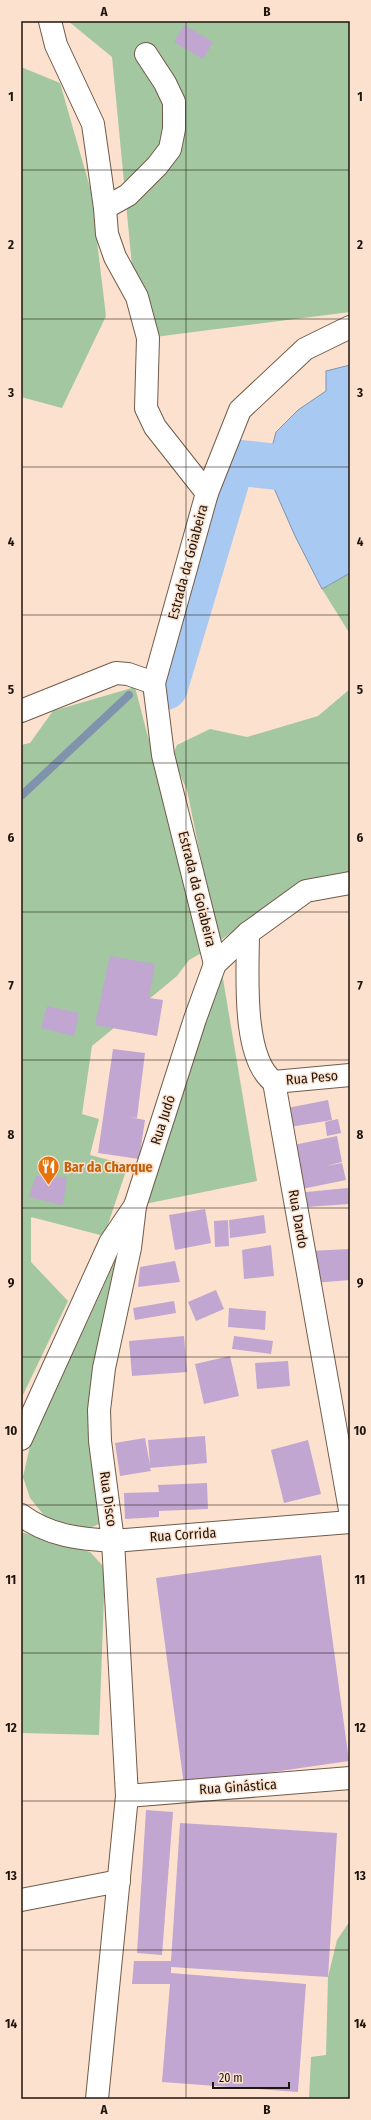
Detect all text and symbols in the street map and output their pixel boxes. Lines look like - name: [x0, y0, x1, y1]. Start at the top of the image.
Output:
- text: A: [99, 4, 108, 19]
- text: B: [263, 4, 271, 19]
- text: 1: [8, 89, 14, 104]
- text: 1: [357, 89, 363, 104]
- text: 2: [7, 237, 14, 252]
- text: 2: [356, 237, 363, 252]
- text: 3: [7, 385, 14, 400]
- text: 3: [356, 385, 363, 400]
- street label: Estrada da Goiabeira: [164, 502, 212, 622]
- text: 4: [8, 534, 15, 549]
- text: 4: [357, 534, 364, 549]
- text: 5: [8, 682, 14, 697]
- text: 5: [357, 682, 363, 697]
- street label: Estrada da Goiabeira: [174, 829, 220, 949]
- text: 6: [8, 830, 15, 845]
- text: 6: [357, 830, 364, 845]
- text: 7: [8, 978, 14, 993]
- text: 7: [357, 978, 363, 993]
- street label: Rua Peso: [285, 1067, 339, 1089]
- street label: Rua Judô: [147, 1093, 179, 1147]
- text: 8: [8, 1127, 15, 1142]
- text: 8: [357, 1127, 364, 1142]
- restaurant icon: Bar da Charque: [36, 1154, 62, 1187]
- place label: Bar da Charque: [64, 1159, 153, 1176]
- street label: Rua Dardo: [284, 1188, 312, 1250]
- text: 9: [8, 1275, 15, 1290]
- text: 9: [357, 1275, 364, 1290]
- text: 10: [5, 1423, 17, 1438]
- text: 10: [354, 1423, 366, 1438]
- street label: Rua Disco: [96, 1470, 120, 1528]
- street label: Rua Corrida: [149, 1524, 217, 1546]
- text: 11: [6, 1572, 16, 1587]
- text: 11: [355, 1572, 365, 1587]
- text: 12: [5, 1720, 17, 1735]
- text: 12: [354, 1720, 366, 1735]
- street label: Rua Ginástica: [199, 1776, 277, 1798]
- text: 13: [5, 1868, 17, 1883]
- text: 13: [354, 1868, 366, 1883]
- text: 14: [5, 2016, 17, 2031]
- text: 14: [354, 2016, 366, 2031]
- scale bar: [213, 2064, 289, 2090]
- text: 20 m: [219, 2071, 243, 2085]
- text: A: [99, 2102, 108, 2117]
- text: B: [263, 2102, 271, 2117]

